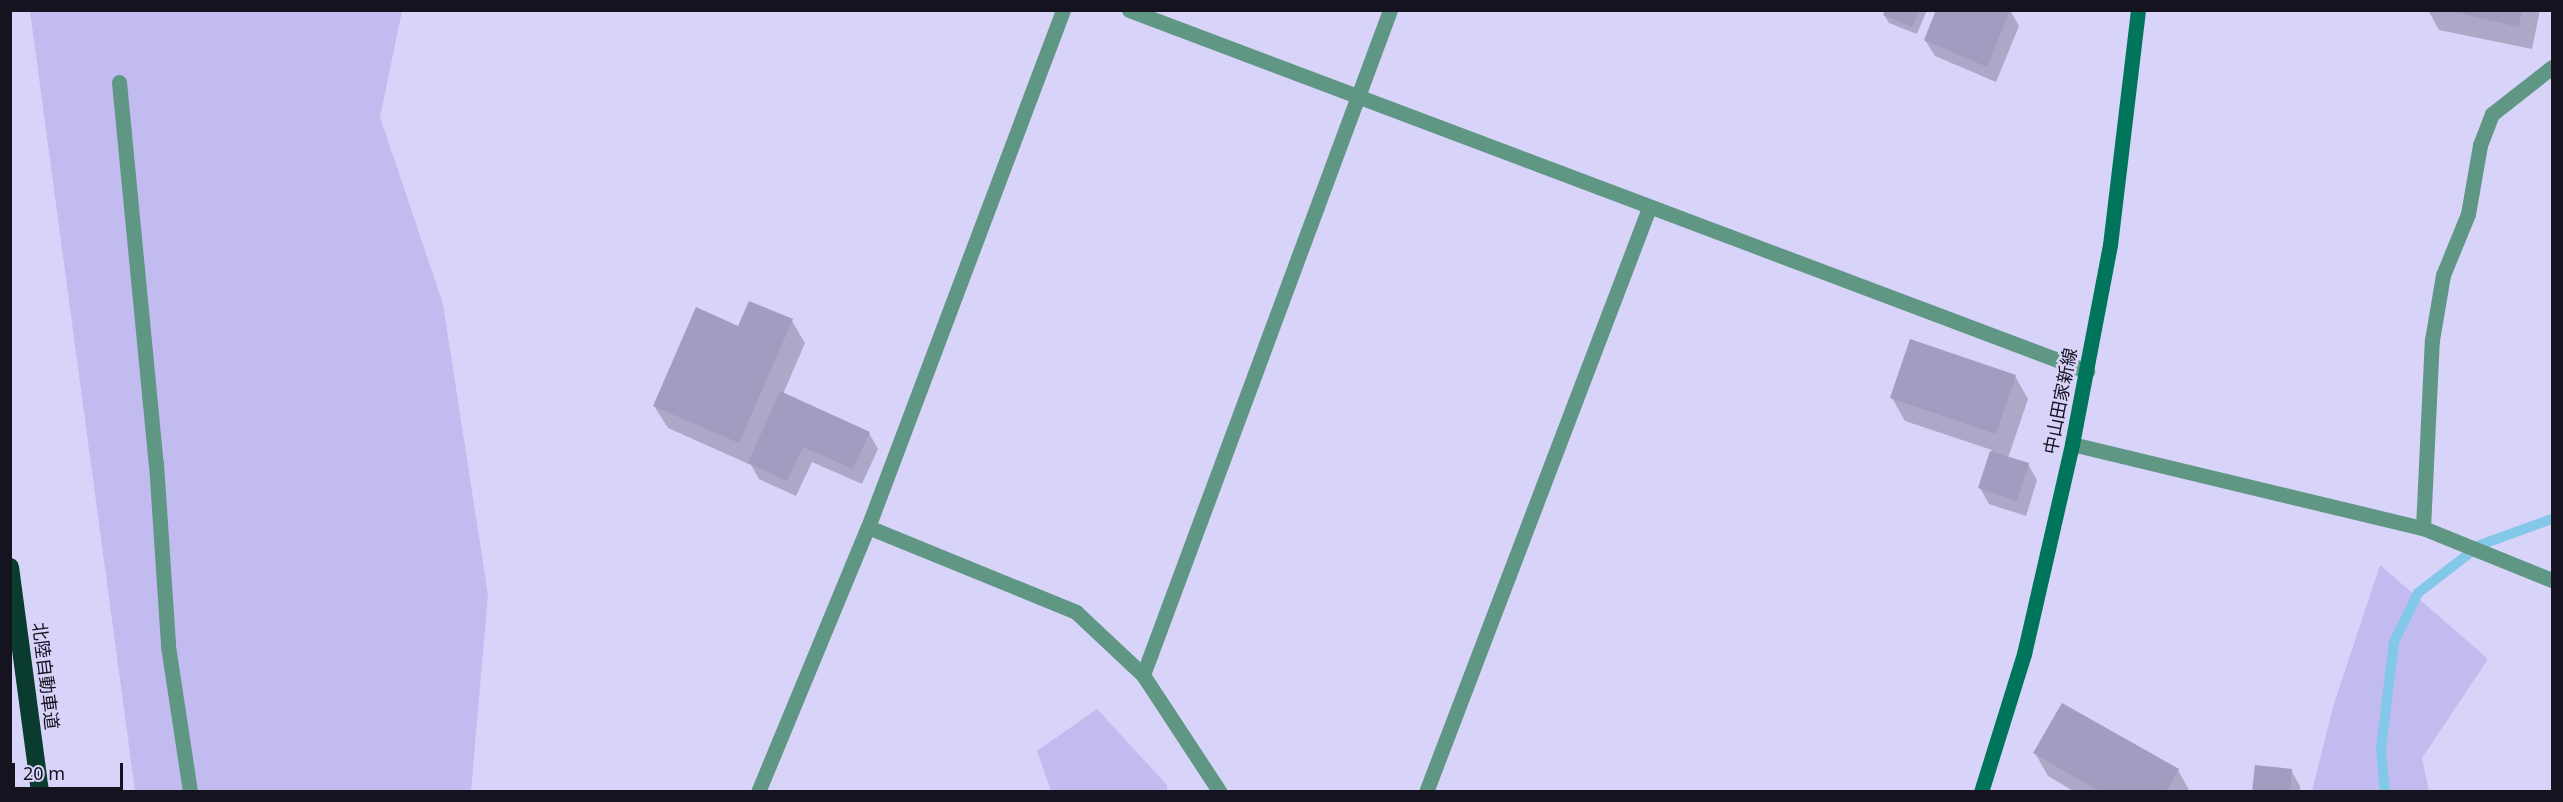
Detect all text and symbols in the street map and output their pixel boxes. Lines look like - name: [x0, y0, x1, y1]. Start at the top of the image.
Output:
- street label: 中山田家新線: [2039, 346, 2081, 456]
- street label: 北陸自動車道: [29, 621, 63, 731]
- scale bar: [15, 751, 126, 789]
- text: 20 m: [23, 761, 65, 785]

